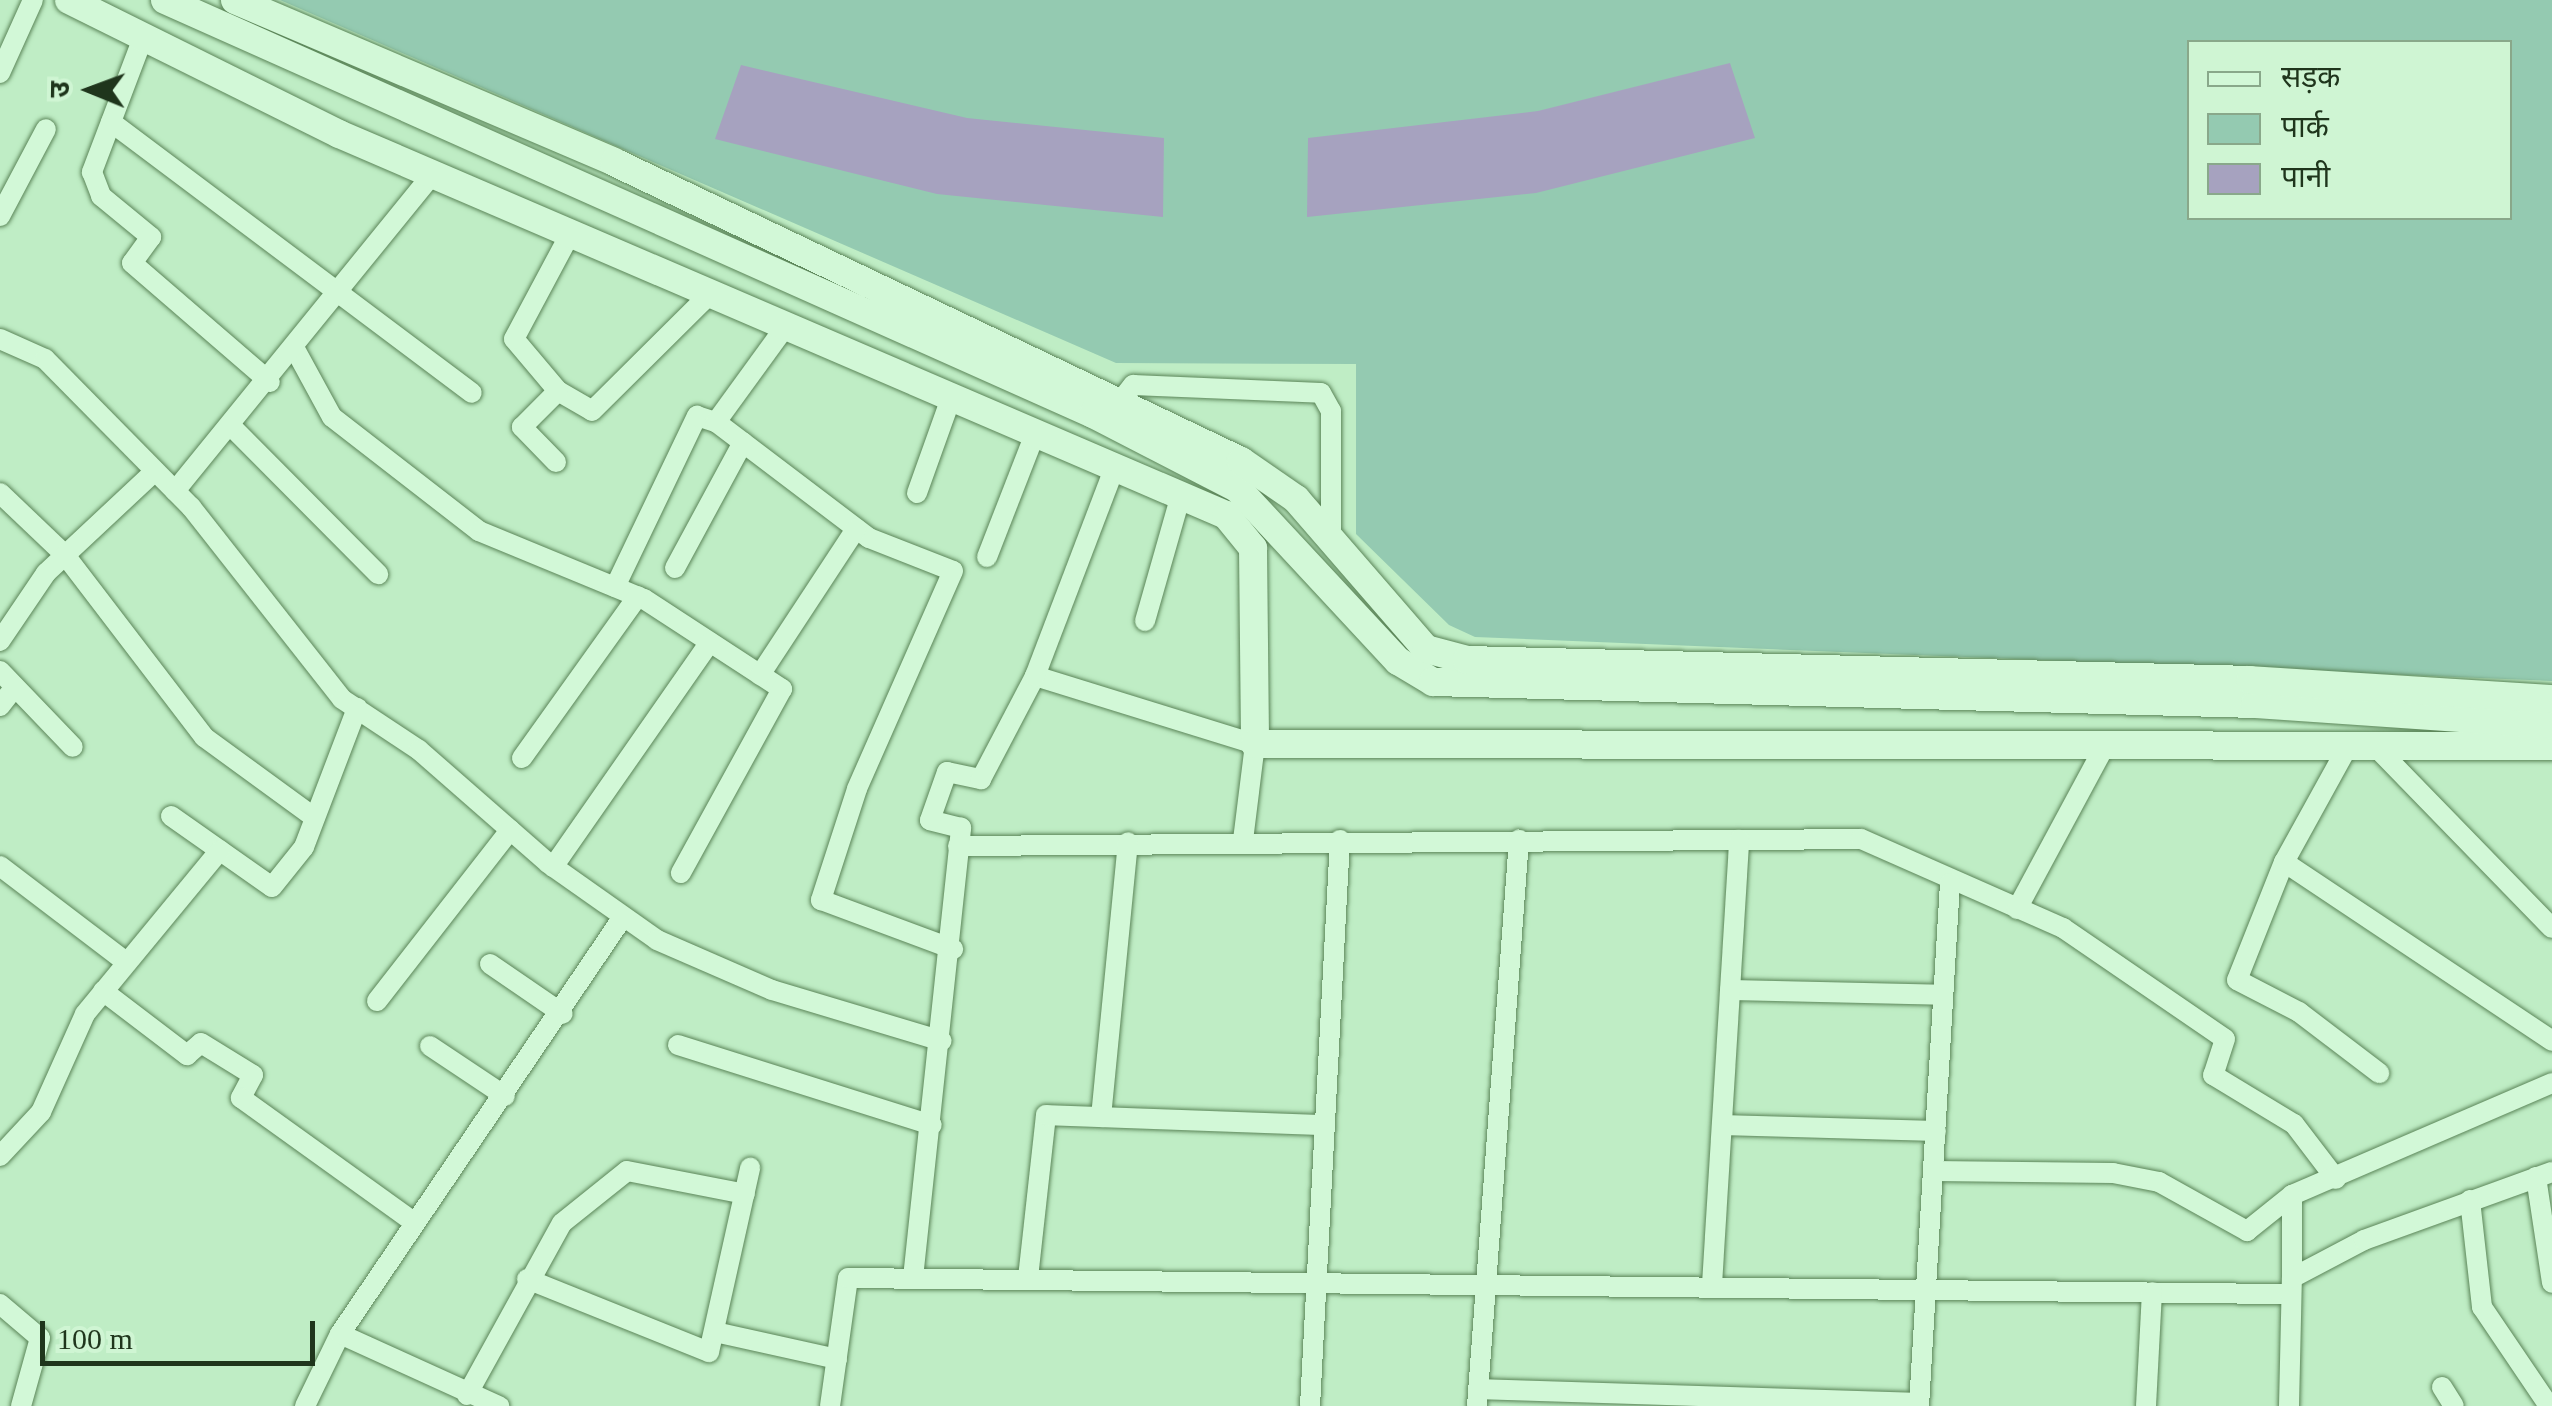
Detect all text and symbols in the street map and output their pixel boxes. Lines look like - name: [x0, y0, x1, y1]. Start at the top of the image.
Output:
- north arrow: [40, 40, 140, 140]
- legend: [2187, 40, 2512, 220]
- text: सड़क: [2281, 60, 2340, 93]
- text: उ: [44, 81, 75, 98]
- text: पार्क: [2281, 110, 2329, 143]
- text: पानी: [2281, 160, 2330, 193]
- scale bar: [45, 1301, 320, 1363]
- text: 100 m: [57, 1322, 133, 1355]

